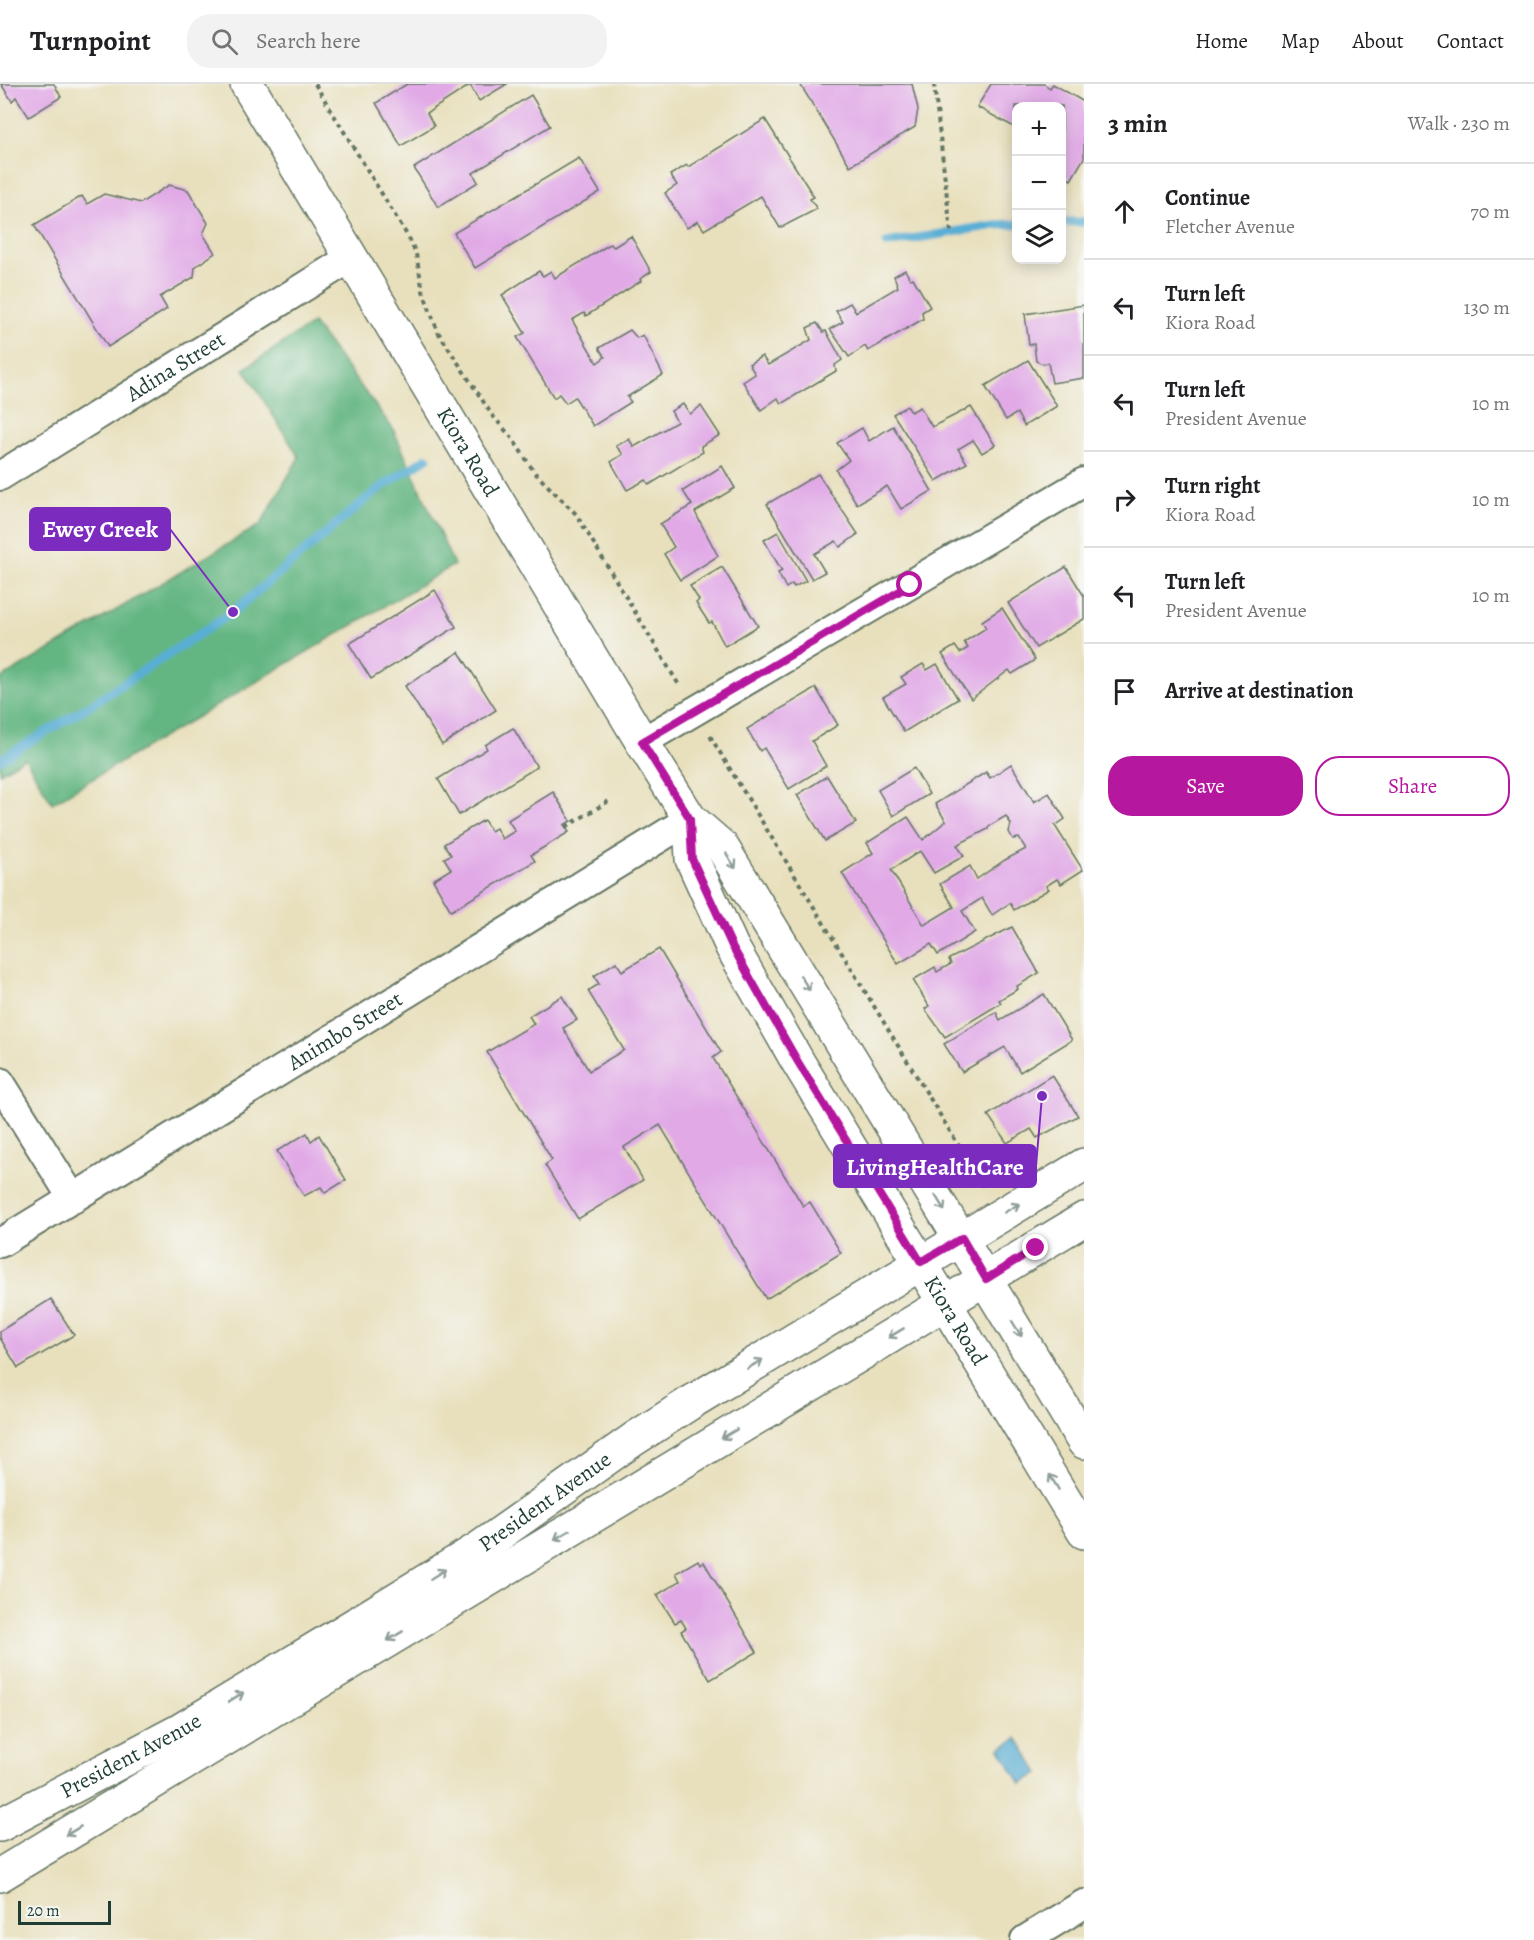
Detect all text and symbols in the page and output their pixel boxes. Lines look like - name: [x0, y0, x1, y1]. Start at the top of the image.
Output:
- search box: [187, 14, 607, 68]
- text: Turnpoint: [30, 22, 151, 60]
- icon: search: [208, 25, 241, 58]
- text: Search here: [256, 26, 361, 56]
- text: Home: [1195, 27, 1248, 55]
- text: Map: [1281, 27, 1319, 55]
- text: About: [1352, 27, 1404, 55]
- text: Contact: [1437, 27, 1504, 55]
- map controls: [1012, 102, 1066, 264]
- button: +: [1012, 102, 1066, 156]
- text: 3 min: [1108, 106, 1168, 141]
- text: Walk · 230 m: [1408, 110, 1510, 137]
- button: −: [1012, 156, 1066, 210]
- text: Continue: [1165, 183, 1250, 213]
- icon: ahead: [1108, 195, 1141, 228]
- text: 70 m: [1470, 198, 1510, 225]
- button: layers: [1012, 210, 1066, 264]
- text: Fletcher Avenue: [1165, 213, 1295, 240]
- text: Turn left: [1165, 279, 1245, 309]
- icon: left: [1108, 291, 1141, 324]
- text: 130 m: [1464, 294, 1510, 321]
- text: Kiora Road: [1165, 309, 1256, 336]
- street label: Adina Street: [120, 324, 231, 409]
- text: Turn left: [1165, 375, 1245, 405]
- icon: left: [1108, 387, 1141, 420]
- text: 10 m: [1472, 390, 1510, 417]
- street label: Kiora Road: [429, 401, 506, 502]
- text: President Avenue: [1165, 405, 1307, 432]
- text: Turn right: [1165, 471, 1261, 501]
- icon: right: [1108, 483, 1141, 516]
- text: 10 m: [1472, 486, 1510, 513]
- text: Kiora Road: [1165, 501, 1256, 528]
- callout: Ewey Creek: [30, 508, 170, 550]
- text: Ewey Creek: [42, 513, 159, 545]
- text: Turn left: [1165, 567, 1245, 597]
- route start: [896, 571, 922, 597]
- icon: left: [1108, 579, 1141, 612]
- text: 10 m: [1472, 582, 1510, 609]
- text: President Avenue: [1165, 597, 1307, 624]
- icon: arrive: [1108, 675, 1141, 708]
- text: Arrive at destination: [1165, 676, 1354, 706]
- button: Save: [1108, 756, 1303, 816]
- button: Share: [1315, 756, 1510, 816]
- one-way arrow: [725, 852, 737, 869]
- one-way arrow: [799, 974, 811, 991]
- street label: Animbo Street: [281, 984, 408, 1078]
- callout: LivingHealthCare: [834, 1145, 1036, 1187]
- text: LivingHealthCare: [846, 1151, 1024, 1183]
- one-way arrow: [934, 1194, 946, 1211]
- one-way arrow: [1003, 1202, 1020, 1214]
- route end: [1022, 1234, 1048, 1260]
- street label: Kiora Road: [917, 1270, 994, 1371]
- one-way arrow: [1011, 1320, 1023, 1337]
- one-way arrow: [888, 1328, 905, 1340]
- one-way arrow: [746, 1357, 763, 1369]
- one-way arrow: [721, 1428, 738, 1440]
- street label: President Avenue: [472, 1445, 617, 1559]
- one-way arrow: [1047, 1474, 1059, 1491]
- one-way arrow: [554, 1529, 571, 1541]
- one-way arrow: [429, 1567, 446, 1579]
- one-way arrow: [387, 1630, 404, 1642]
- one-way arrow: [227, 1691, 244, 1703]
- street label: President Avenue: [55, 1706, 207, 1806]
- one-way arrow: [65, 1825, 82, 1837]
- scale bar: [18, 1898, 111, 1926]
- text: 20 m: [27, 1900, 60, 1922]

